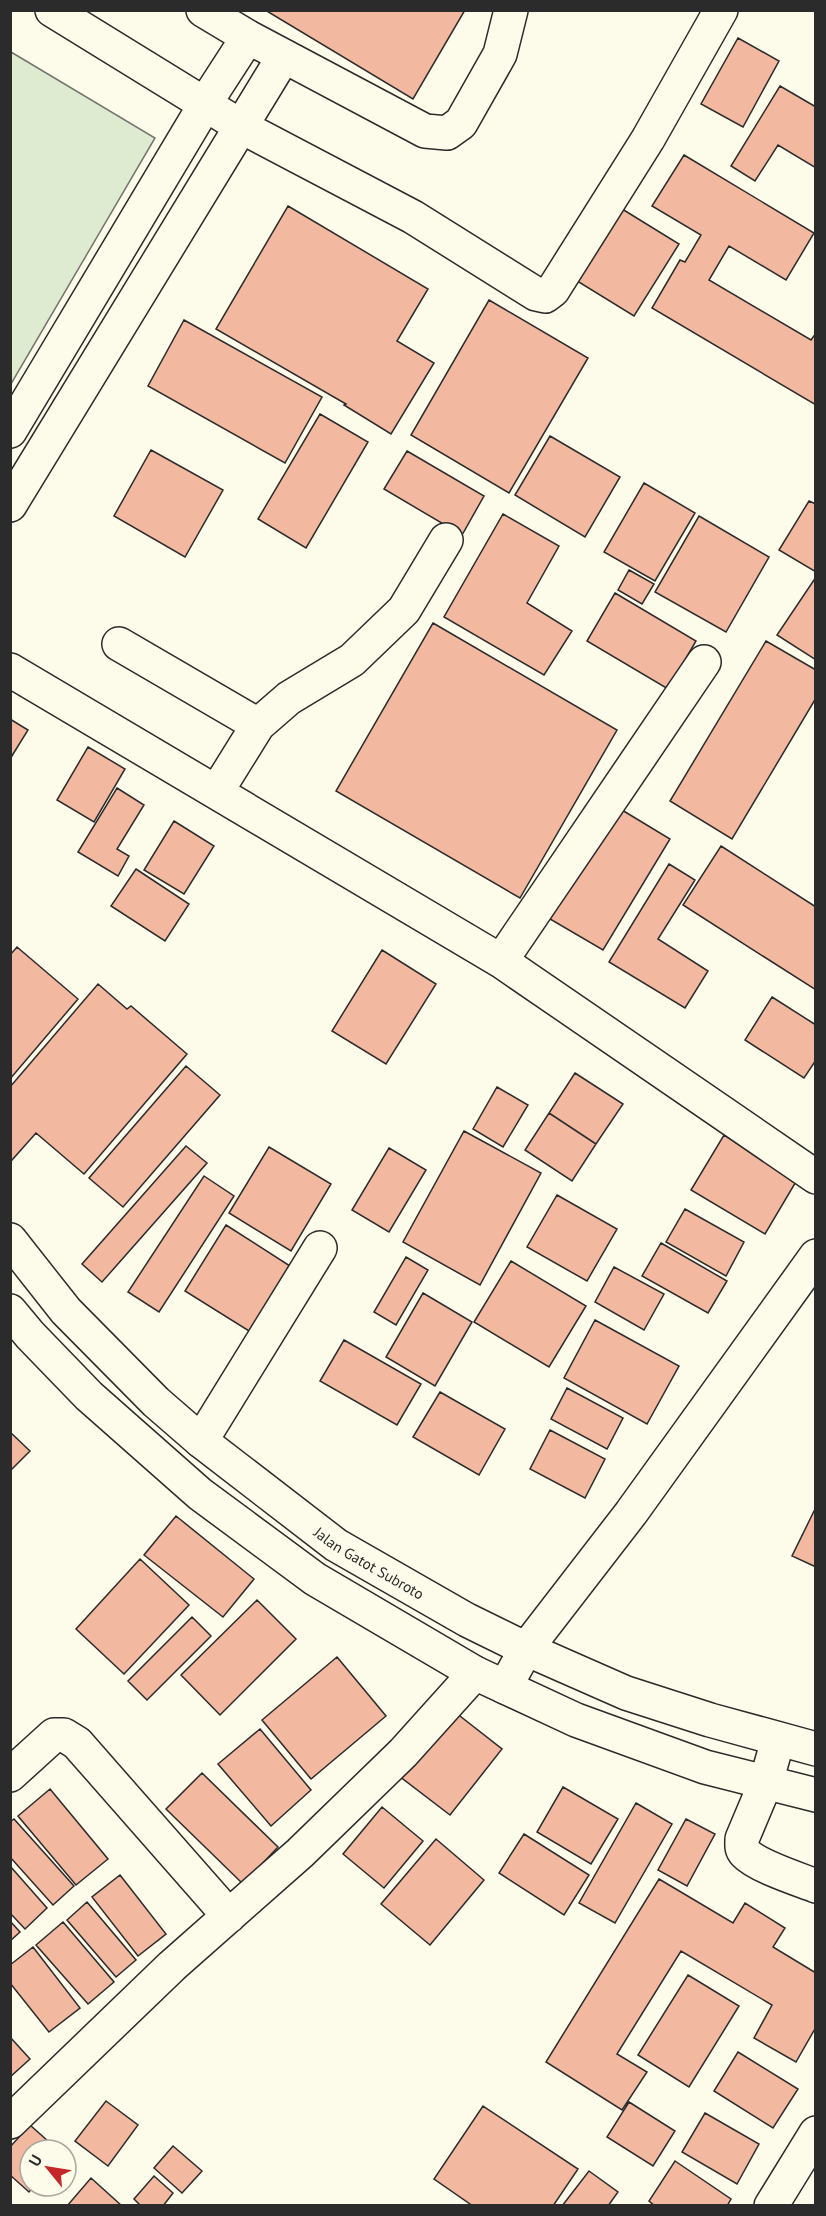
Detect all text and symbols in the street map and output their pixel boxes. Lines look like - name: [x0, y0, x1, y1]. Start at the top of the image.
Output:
- street label: Jalan Gatot Subroto: [310, 1522, 428, 1603]
- north arrow: [18, 2138, 78, 2198]
- text: U: [24, 2151, 46, 2170]

